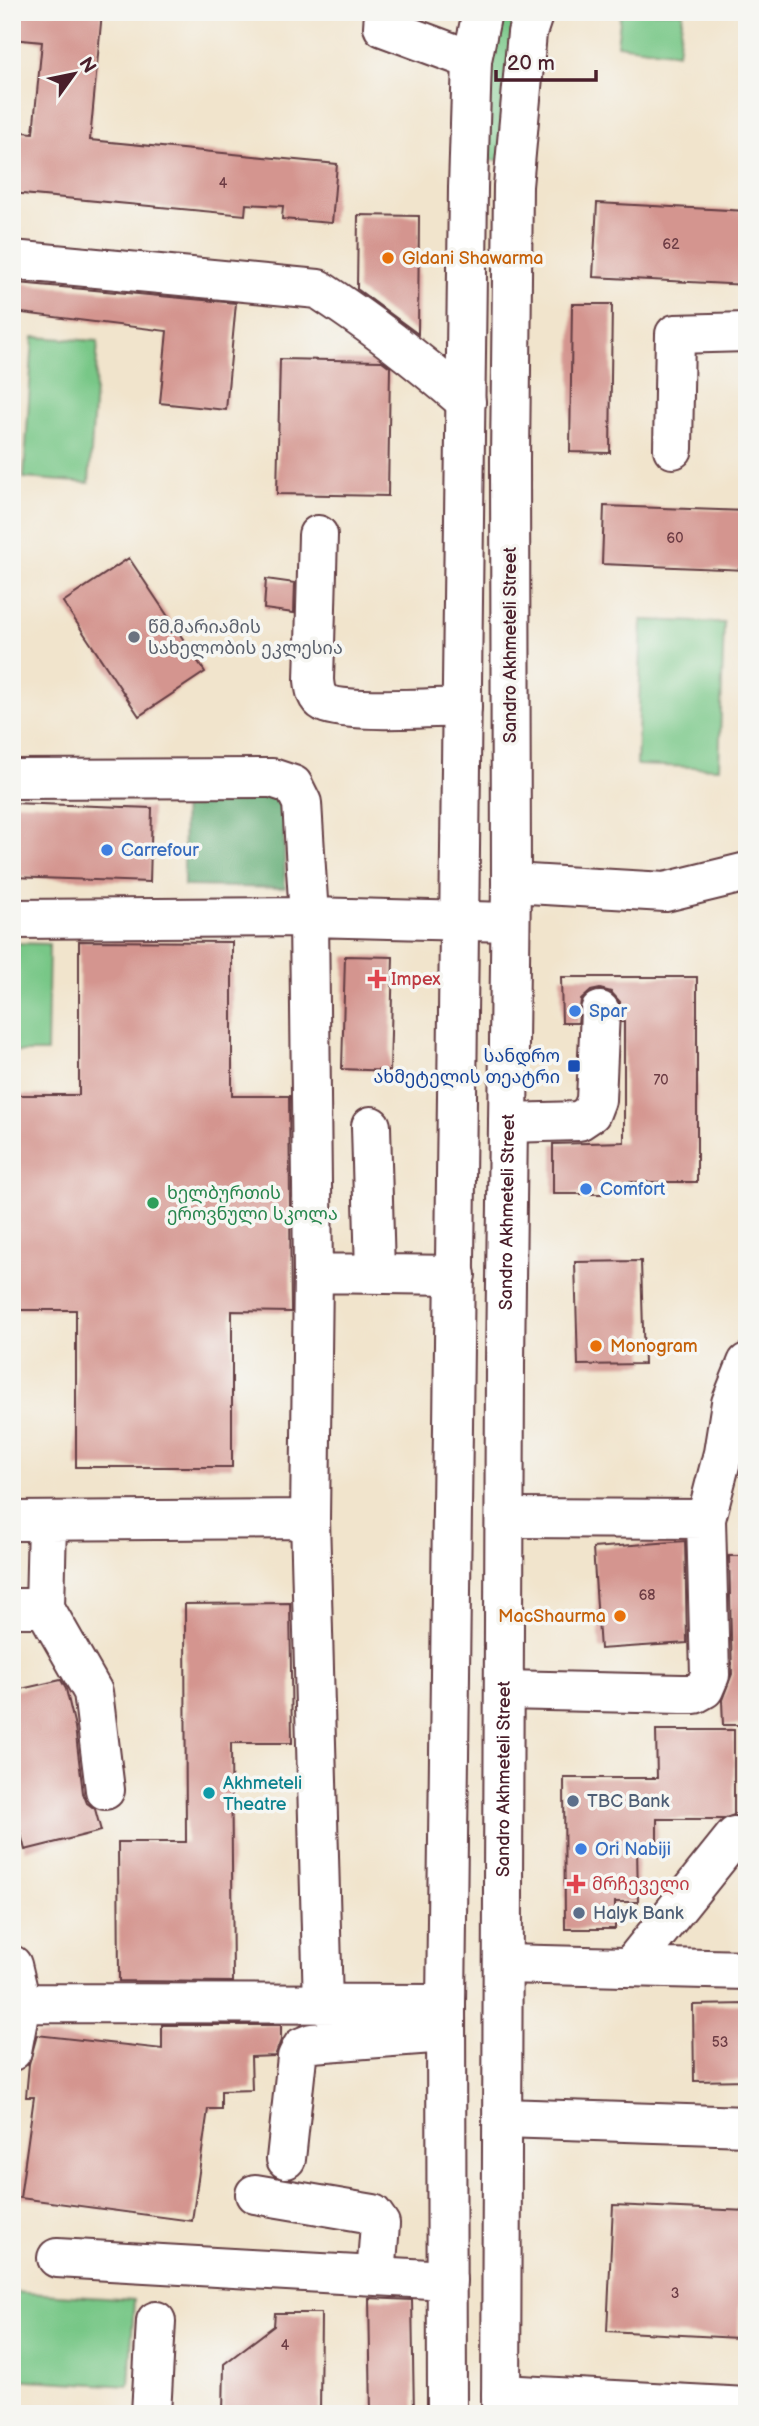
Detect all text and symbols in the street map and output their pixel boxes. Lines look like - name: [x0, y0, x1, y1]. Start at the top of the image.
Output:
- north arrow: [38, 38, 108, 108]
- scale bar: [496, 38, 596, 82]
- text: 20 m: [507, 51, 555, 76]
- text: N: [73, 53, 101, 78]
- house number: 4: [219, 175, 228, 192]
- house number: 62: [663, 236, 680, 253]
- place label: Gldani Shawarma: [402, 248, 544, 269]
- marker: Gldani Shawarma: [380, 250, 396, 266]
- house number: 60: [667, 530, 683, 547]
- street label: Sandro Akhmeteli Street: [500, 547, 521, 743]
- place label: წმ.მარიამის სახელობის ეკლესია: [148, 617, 343, 659]
- marker: წმ.მარიამის სახელობის ეკლესია: [126, 629, 142, 645]
- place label: Carrefour: [121, 840, 199, 861]
- marker: Carrefour: [99, 842, 115, 858]
- place label: Impex: [391, 969, 441, 990]
- marker: Impex: [369, 971, 385, 987]
- place label: Spar: [589, 1001, 628, 1022]
- marker: Spar: [567, 1003, 583, 1019]
- place label: სანდრო ახმეტელის თეატრი: [373, 1046, 560, 1088]
- marker: სანდრო ახმეტელის თეატრი: [566, 1058, 582, 1074]
- house number: 70: [653, 1072, 669, 1089]
- street label: Sandro Akhmeteli Street: [495, 1113, 519, 1310]
- place label: Comfort: [600, 1179, 666, 1200]
- marker: Comfort: [578, 1181, 594, 1197]
- place label: ხელბურთის ეროვნული სკოლა: [167, 1183, 338, 1225]
- marker: ხელბურთის ეროვნული სკოლა: [145, 1195, 161, 1211]
- place label: Monogram: [610, 1336, 698, 1357]
- marker: Monogram: [588, 1338, 604, 1354]
- house number: 68: [639, 1587, 655, 1604]
- place label: MacShaurma: [498, 1606, 606, 1627]
- marker: MacShaurma: [612, 1608, 628, 1624]
- street label: Sandro Akhmeteli Street: [493, 1680, 514, 1877]
- place label: Akhmeteli Theatre: [223, 1773, 302, 1815]
- marker: Akhmeteli Theatre: [201, 1785, 217, 1801]
- place label: TBC Bank: [587, 1791, 669, 1812]
- marker: TBC Bank: [565, 1793, 581, 1809]
- place label: Ori Nabiji: [595, 1839, 671, 1860]
- marker: Ori Nabiji: [573, 1841, 589, 1857]
- marker: მრჩეველი: [566, 1874, 586, 1894]
- place label: მრჩეველი: [592, 1874, 690, 1895]
- place label: Halyk Bank: [593, 1903, 684, 1924]
- marker: Halyk Bank: [571, 1905, 587, 1921]
- house number: 53: [712, 2034, 728, 2051]
- house number: 3: [671, 2285, 679, 2302]
- house number: 4: [281, 2337, 290, 2354]

